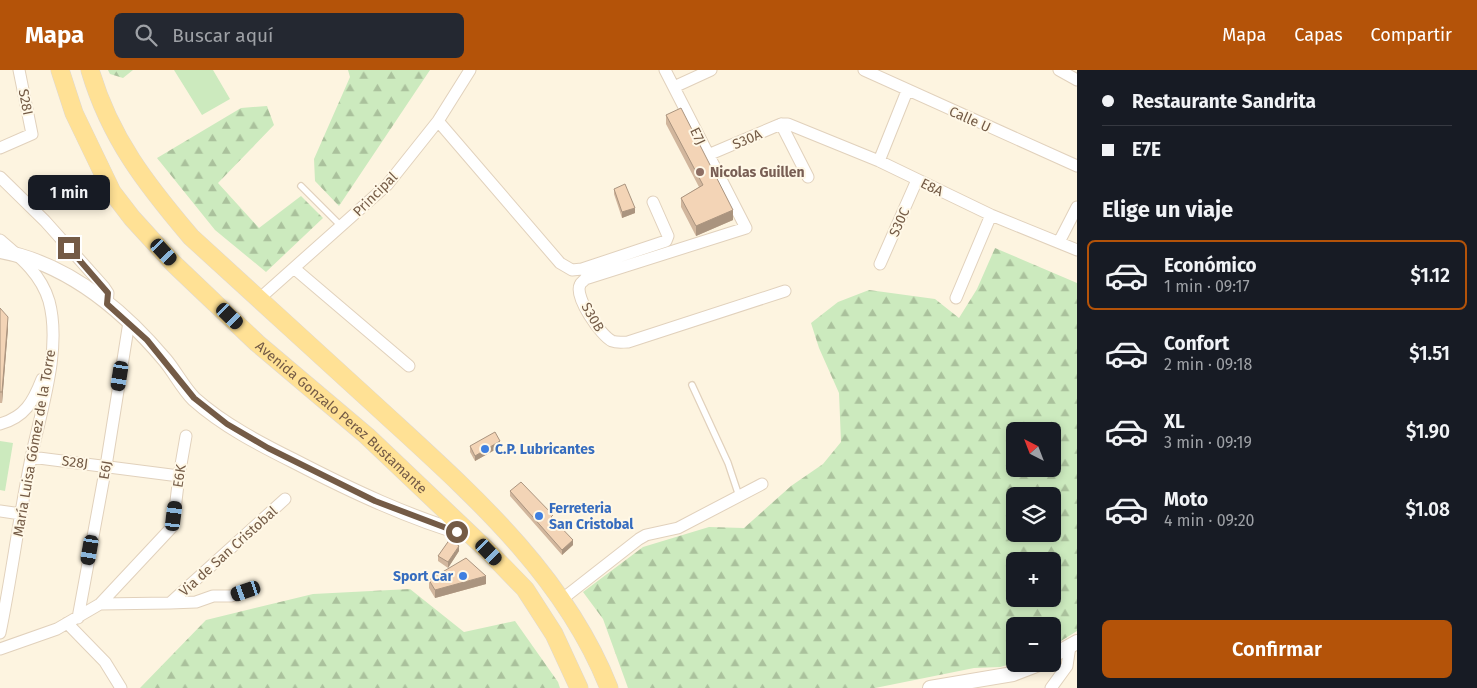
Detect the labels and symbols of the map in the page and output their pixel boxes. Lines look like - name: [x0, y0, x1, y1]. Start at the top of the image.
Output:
- street label: S28I: [15, 88, 36, 117]
- street label: Calle U: [946, 103, 993, 136]
- street label: E7J: [686, 125, 709, 148]
- street label: S30A: [730, 126, 765, 153]
- place label: Nicolas Guillen: [710, 164, 805, 181]
- marker: Nicolas Guillen: [694, 166, 706, 178]
- street label: Principal: [350, 169, 401, 220]
- street label: E8A: [918, 175, 946, 200]
- callout: 1 min: [28, 176, 110, 210]
- street label: S30C: [886, 205, 913, 239]
- car: [148, 236, 179, 268]
- route end: [58, 237, 80, 259]
- car: [213, 300, 246, 332]
- street label: S30B: [577, 300, 608, 335]
- street label: Avenida Gonzalo Perez Bustamante: [252, 338, 430, 498]
- street label: María Luisa Gómez de la Torre: [10, 348, 59, 538]
- car: [110, 360, 129, 392]
- north arrow: [1006, 422, 1061, 478]
- place label: C.P. Lubricantes: [495, 441, 595, 458]
- marker: C.P. Lubricantes: [479, 443, 491, 455]
- street label: S28J: [61, 452, 89, 473]
- street label: E6J: [95, 459, 116, 481]
- street label: E6K: [169, 463, 190, 489]
- car: [164, 500, 183, 532]
- place label: Ferreteria San Cristobal: [549, 500, 634, 533]
- street label: Via de San Cristobal: [176, 503, 281, 600]
- marker: Ferreteria San Cristobal: [533, 510, 545, 522]
- route start: [446, 521, 468, 543]
- car: [80, 534, 99, 566]
- car: [473, 536, 504, 568]
- place label: Sport Car: [393, 568, 453, 585]
- marker: Sport Car: [457, 570, 469, 582]
- car: [229, 579, 262, 603]

